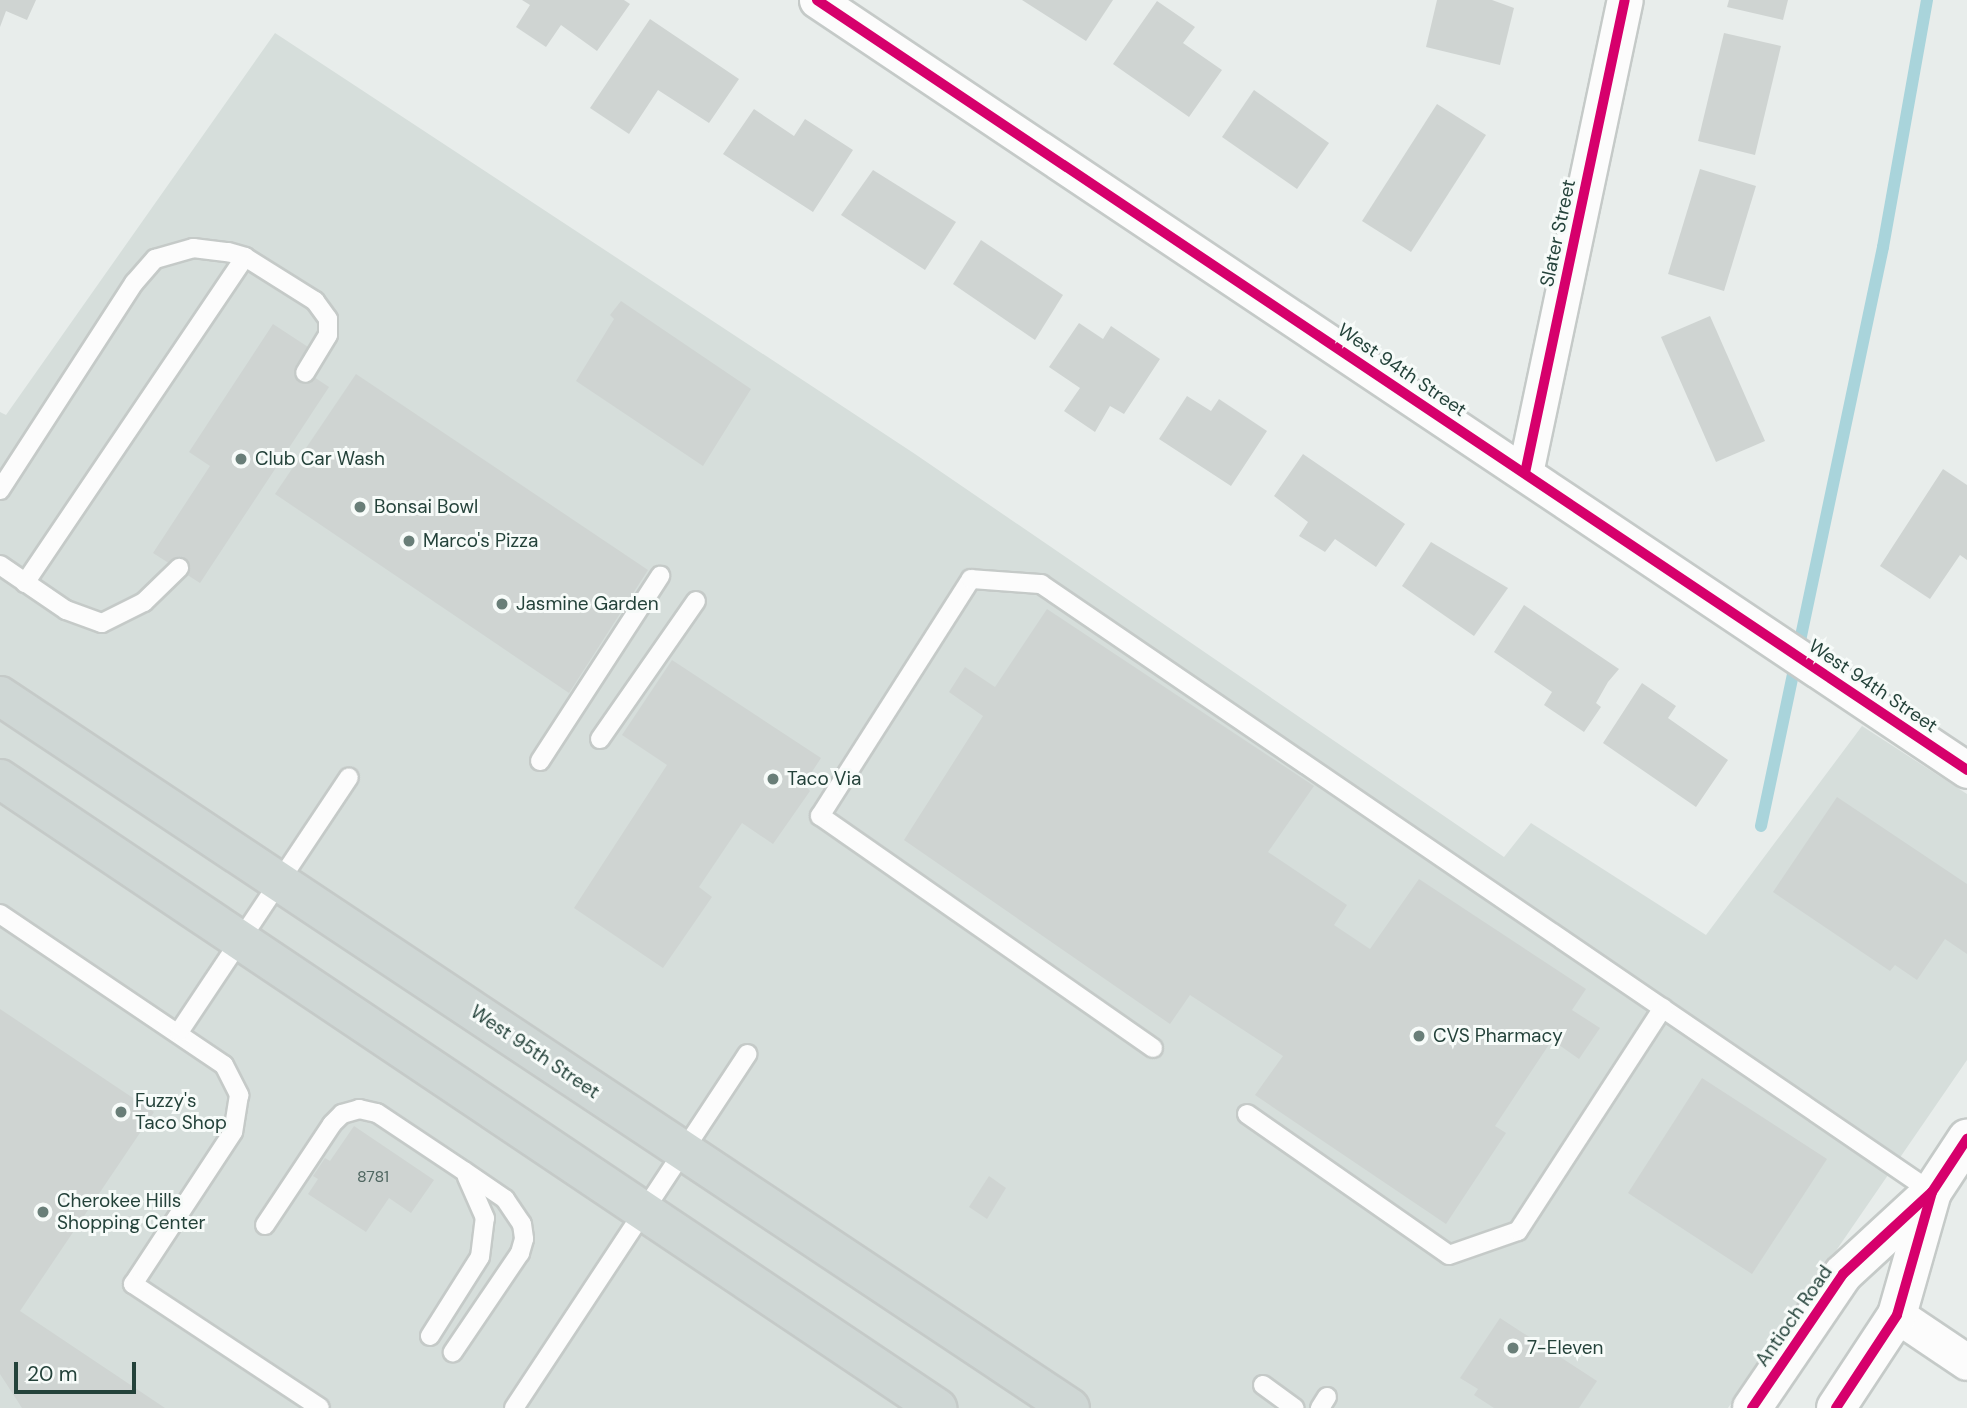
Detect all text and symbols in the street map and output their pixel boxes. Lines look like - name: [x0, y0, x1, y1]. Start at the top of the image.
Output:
- street label: Slater Street: [1535, 177, 1581, 289]
- street label: West 94th Street: [1333, 318, 1471, 422]
- place label: Club Car Wash: [255, 448, 385, 470]
- marker: Club Car Wash: [233, 451, 249, 467]
- place label: Bonsai Bowl: [374, 496, 478, 518]
- marker: Bonsai Bowl: [352, 499, 368, 515]
- place label: Marco's Pizza: [423, 530, 538, 552]
- marker: Marco's Pizza: [401, 533, 417, 549]
- place label: Jasmine Garden: [516, 593, 659, 615]
- marker: Jasmine Garden: [494, 596, 510, 612]
- street label: West 94th Street: [1804, 634, 1942, 738]
- place label: Taco Via: [787, 768, 861, 790]
- marker: Taco Via: [765, 771, 781, 787]
- street label: West 95th Street: [466, 1000, 604, 1104]
- place label: CVS Pharmacy: [1433, 1025, 1563, 1047]
- marker: CVS Pharmacy: [1411, 1028, 1427, 1044]
- place label: Fuzzy's Taco Shop: [135, 1090, 227, 1134]
- marker: Fuzzy's Taco Shop: [113, 1104, 129, 1120]
- house number: 8781: [357, 1167, 389, 1187]
- place label: Cherokee Hills Shopping Center: [57, 1190, 205, 1234]
- marker: Cherokee Hills Shopping Center: [35, 1204, 51, 1220]
- street label: Antioch Road: [1751, 1261, 1837, 1371]
- place label: 7-Eleven: [1527, 1337, 1603, 1359]
- marker: 7-Eleven: [1505, 1340, 1521, 1356]
- scale bar: [18, 1348, 140, 1392]
- text: 20 m: [27, 1360, 78, 1388]

